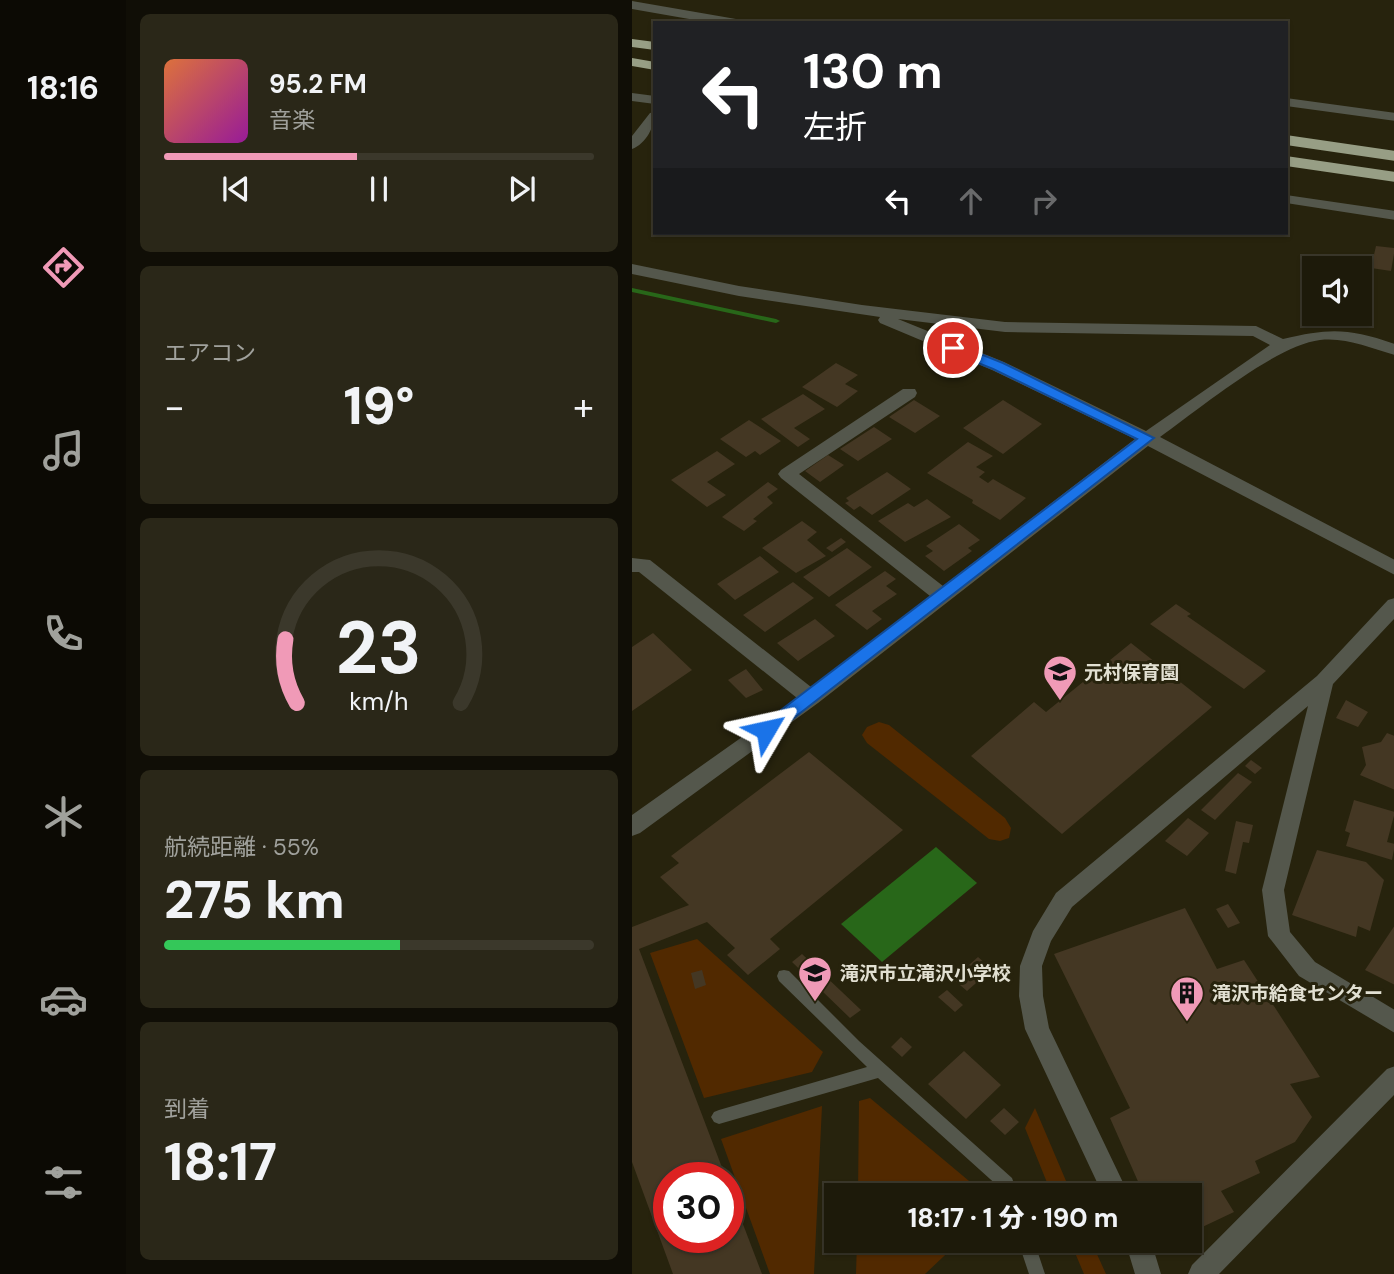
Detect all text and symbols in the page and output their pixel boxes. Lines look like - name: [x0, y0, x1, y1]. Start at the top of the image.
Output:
- text: 130 m: [803, 39, 943, 103]
- icon: left: [688, 49, 779, 140]
- text: 18:16: [27, 67, 99, 109]
- text: 95.2 FM: [269, 67, 367, 101]
- text: 音楽: [269, 105, 315, 135]
- text: 左折: [803, 106, 867, 148]
- icon: previous: [217, 170, 255, 208]
- icon: pause: [360, 170, 398, 208]
- icon: next: [503, 170, 541, 208]
- icon: left: [879, 182, 917, 220]
- icon: ahead: [952, 182, 990, 220]
- icon: right: [1025, 182, 1063, 220]
- icon: directions: [39, 243, 88, 292]
- map controls: [1302, 256, 1372, 326]
- button: sound: [1302, 256, 1372, 326]
- pin: [923, 318, 983, 378]
- icon: arrive: [934, 329, 972, 367]
- text: エアコン: [164, 338, 256, 368]
- text: 19°: [343, 372, 415, 440]
- text: −: [164, 382, 185, 432]
- text: +: [573, 382, 594, 432]
- icon: music: [39, 426, 88, 475]
- text: 23: [336, 601, 422, 696]
- icon: phone: [39, 609, 88, 658]
- school or university icon: 元村保育園: [1041, 653, 1079, 702]
- place label: 元村保育園: [1084, 660, 1179, 685]
- text: km/h: [349, 685, 409, 718]
- position arrow: [729, 693, 803, 767]
- icon: climate: [39, 792, 88, 841]
- text: 航続距離 · 55%: [164, 832, 319, 862]
- text: 275 km: [164, 866, 345, 934]
- school or university icon: 滝沢市立滝沢小学校: [796, 954, 834, 1003]
- place label: 滝沢市立滝沢小学校: [840, 961, 1011, 986]
- building icon: 滝沢市給食センター: [1168, 974, 1206, 1023]
- icon: car: [39, 975, 88, 1024]
- place label: 滝沢市給食センター: [1212, 981, 1383, 1006]
- text: 到着: [164, 1094, 210, 1124]
- text: 18:17: [164, 1128, 277, 1196]
- icon: filters: [39, 1158, 88, 1207]
- speed limit sign: 30: [653, 1162, 744, 1253]
- text: 18:17 · 1 分 · 190 m: [908, 1201, 1118, 1235]

